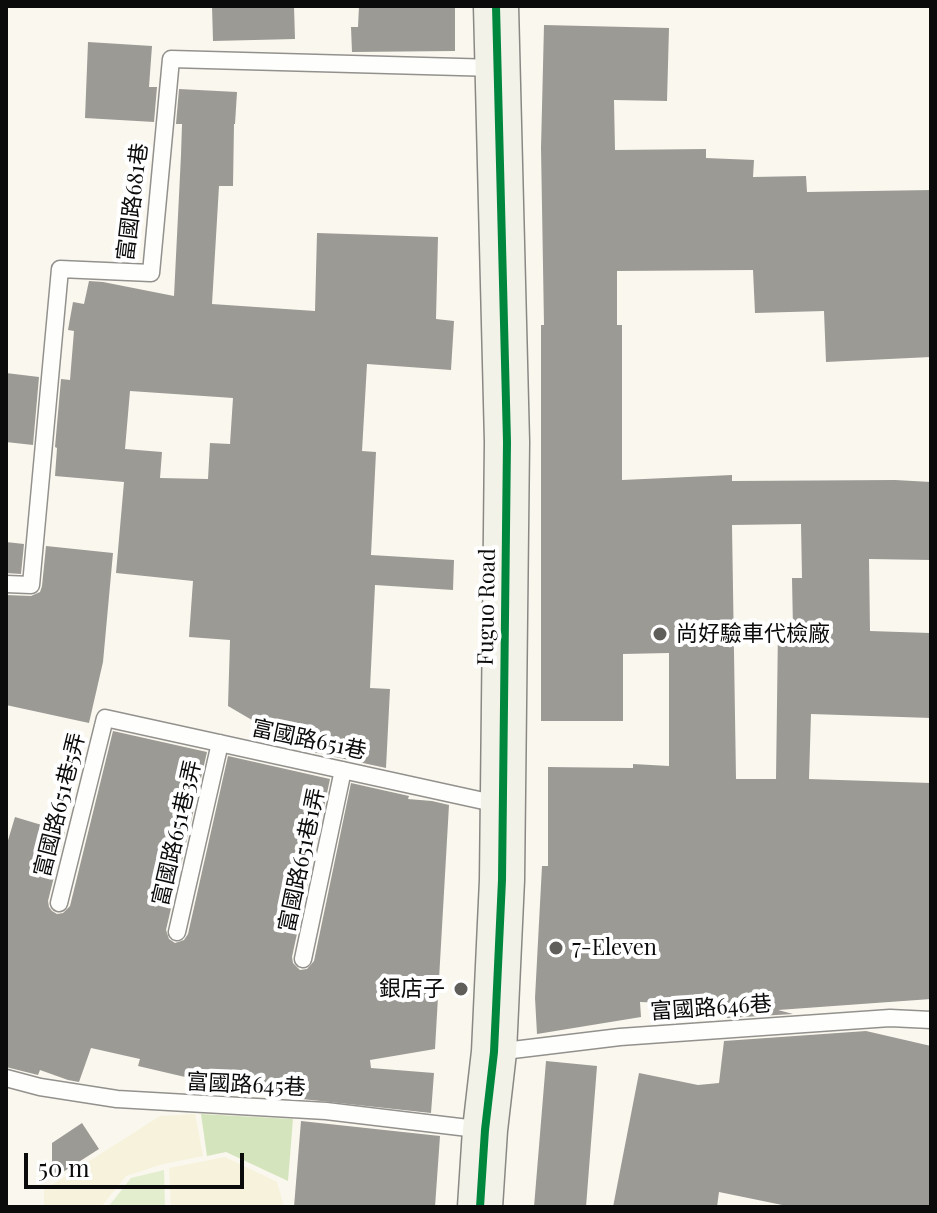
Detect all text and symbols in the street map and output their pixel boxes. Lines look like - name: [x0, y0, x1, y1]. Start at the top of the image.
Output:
- street label: 富國路681巷: [113, 141, 153, 263]
- street label: Fuguo Road: [473, 548, 501, 666]
- place label: 尚好驗車代檢廠: [676, 621, 830, 647]
- marker: 尚好驗車代檢廠: [651, 625, 669, 643]
- street label: 富國路651巷: [249, 715, 369, 765]
- street label: 富國路651巷5弄: [29, 730, 91, 880]
- street label: 富國路651巷3弄: [147, 758, 207, 908]
- street label: 富國路651巷1弄: [274, 785, 330, 935]
- place label: 7-Eleven: [572, 935, 657, 961]
- marker: 7-Eleven: [547, 939, 565, 957]
- place label: 銀店子: [379, 976, 445, 1002]
- marker: 銀店子: [452, 980, 470, 998]
- street label: 富國路646巷: [649, 991, 773, 1025]
- street label: 富國路645巷: [186, 1069, 306, 1101]
- scale bar: [28, 1137, 248, 1187]
- text: 50 m: [38, 1151, 90, 1183]

